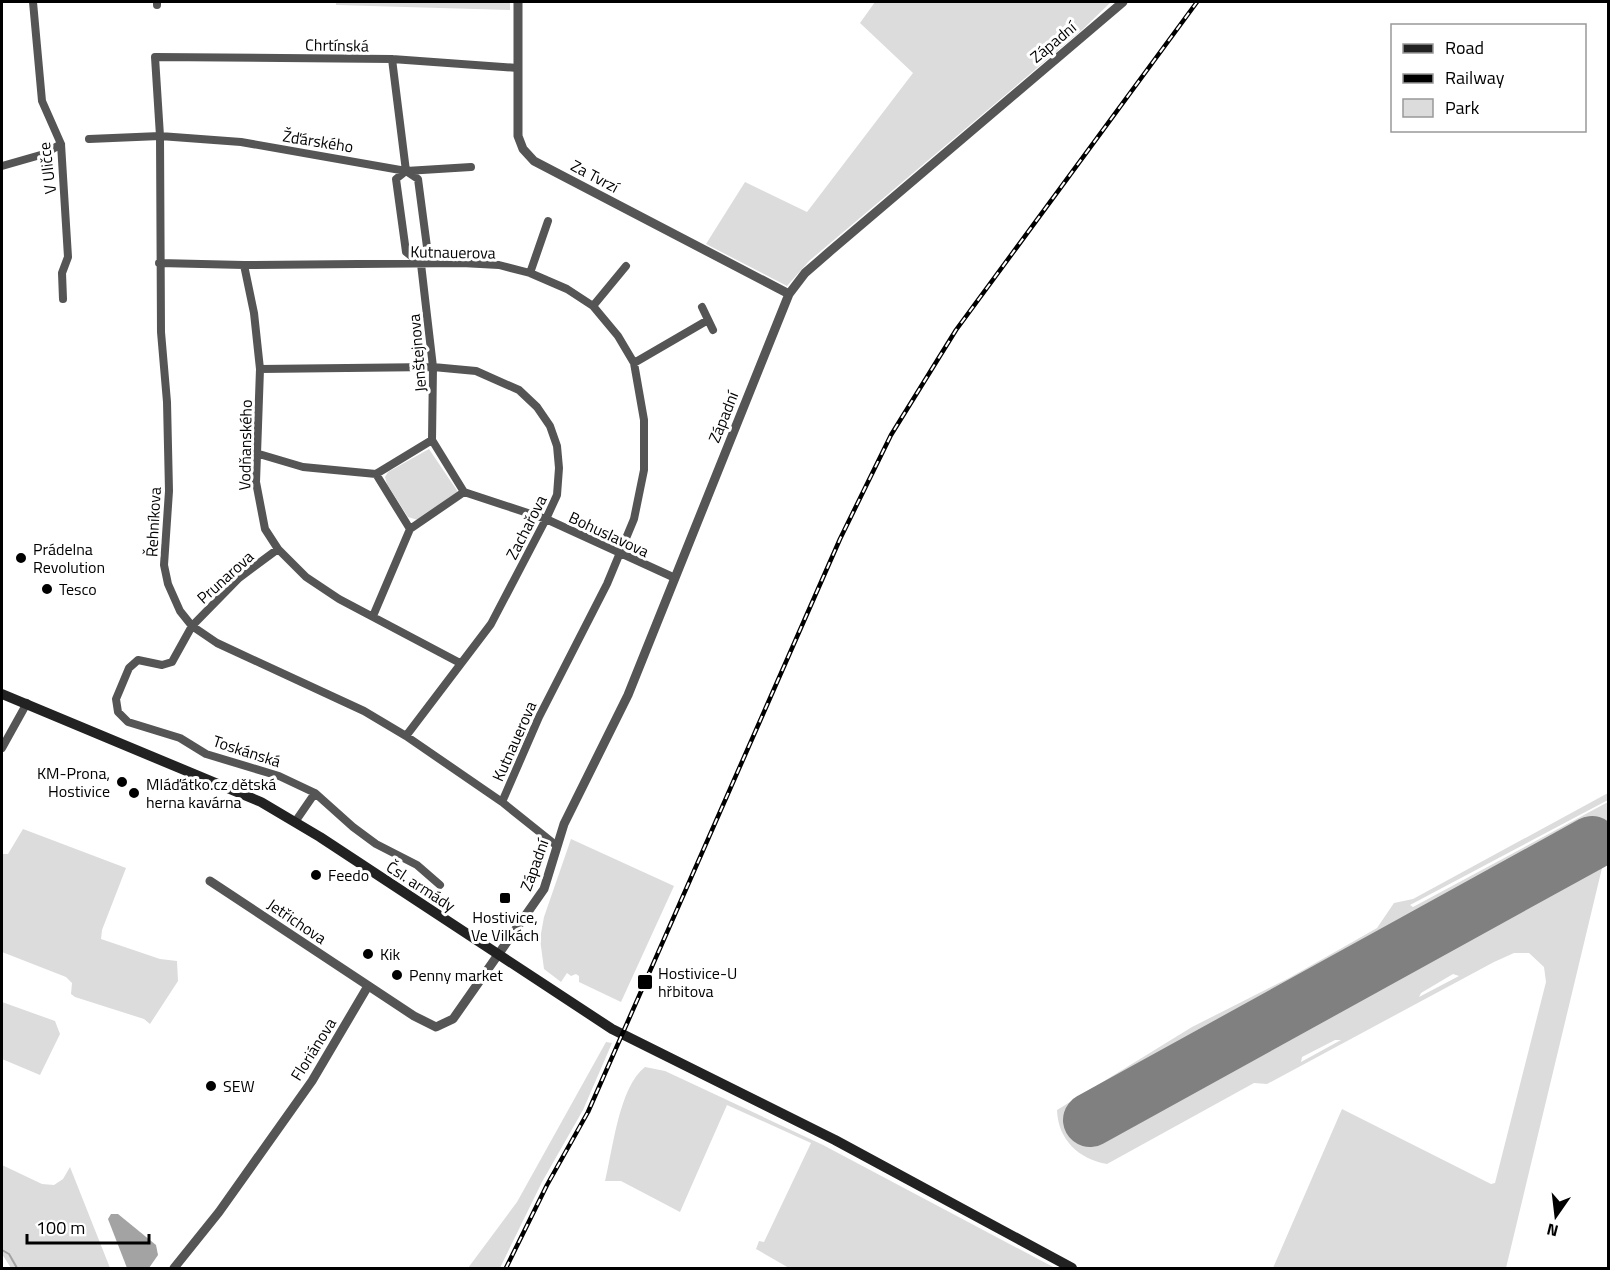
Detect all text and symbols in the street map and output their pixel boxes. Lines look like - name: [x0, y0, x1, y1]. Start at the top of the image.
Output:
- street label: Západní: [1025, 15, 1082, 68]
- legend: [1391, 24, 1586, 132]
- street label: Chrtínská: [305, 32, 369, 58]
- text: Road: [1445, 34, 1484, 61]
- text: Railway: [1445, 64, 1505, 91]
- text: Park: [1445, 94, 1480, 121]
- street label: Žďárského: [281, 124, 355, 158]
- street label: V Uličce: [32, 141, 62, 195]
- street label: Za Tvrzí: [567, 153, 625, 199]
- street label: Kutnauerova: [410, 239, 496, 265]
- street label: Jenštejnova: [402, 313, 432, 393]
- street label: Západní: [702, 386, 745, 446]
- street label: Vodňanského: [232, 399, 258, 491]
- street label: Řehníkova: [139, 486, 167, 558]
- street label: Zachařova: [500, 491, 552, 563]
- street label: Bohuslavova: [565, 505, 653, 563]
- place label: Prádelna Revolution: [33, 537, 105, 579]
- street label: Prunarova: [191, 545, 259, 609]
- marker: Prádelna Revolution: [14, 551, 28, 565]
- place label: Tesco: [59, 577, 97, 601]
- marker: Tesco: [40, 582, 54, 596]
- street label: Kutnauerova: [486, 697, 542, 785]
- street label: Toskánská: [210, 729, 284, 773]
- place label: KM-Prona, Hostivice: [37, 761, 110, 803]
- place label: Mláďátko.cz dětská herna kavárna: [146, 772, 276, 814]
- marker: KM-Prona, Hostivice: [115, 775, 129, 789]
- marker: Mláďátko.cz dětská herna kavárna: [127, 786, 141, 800]
- street label: Západní: [514, 834, 555, 894]
- street label: Čsl. armády: [382, 855, 460, 917]
- place label: Feedo: [328, 863, 369, 887]
- marker: Feedo: [309, 868, 323, 882]
- marker: Hostivice, Ve Vilkách: [498, 891, 512, 905]
- street label: Jetřichova: [263, 892, 331, 950]
- place label: Hostivice, Ve Vilkách: [471, 905, 539, 947]
- place label: Kik: [380, 942, 401, 966]
- marker: Kik: [361, 947, 375, 961]
- place label: Hostivice-U hřbitova: [658, 961, 737, 1003]
- place label: Penny market: [409, 963, 503, 987]
- marker: Penny market: [390, 968, 404, 982]
- marker: Hostivice-U hřbitova: [636, 973, 654, 991]
- street label: Floriánova: [284, 1013, 342, 1085]
- place label: SEW: [223, 1074, 255, 1098]
- marker: SEW: [204, 1079, 218, 1093]
- north arrow: [1526, 1186, 1586, 1246]
- scale bar: [27, 1207, 148, 1245]
- text: 100 m: [36, 1214, 85, 1241]
- text: N: [1544, 1218, 1561, 1244]

